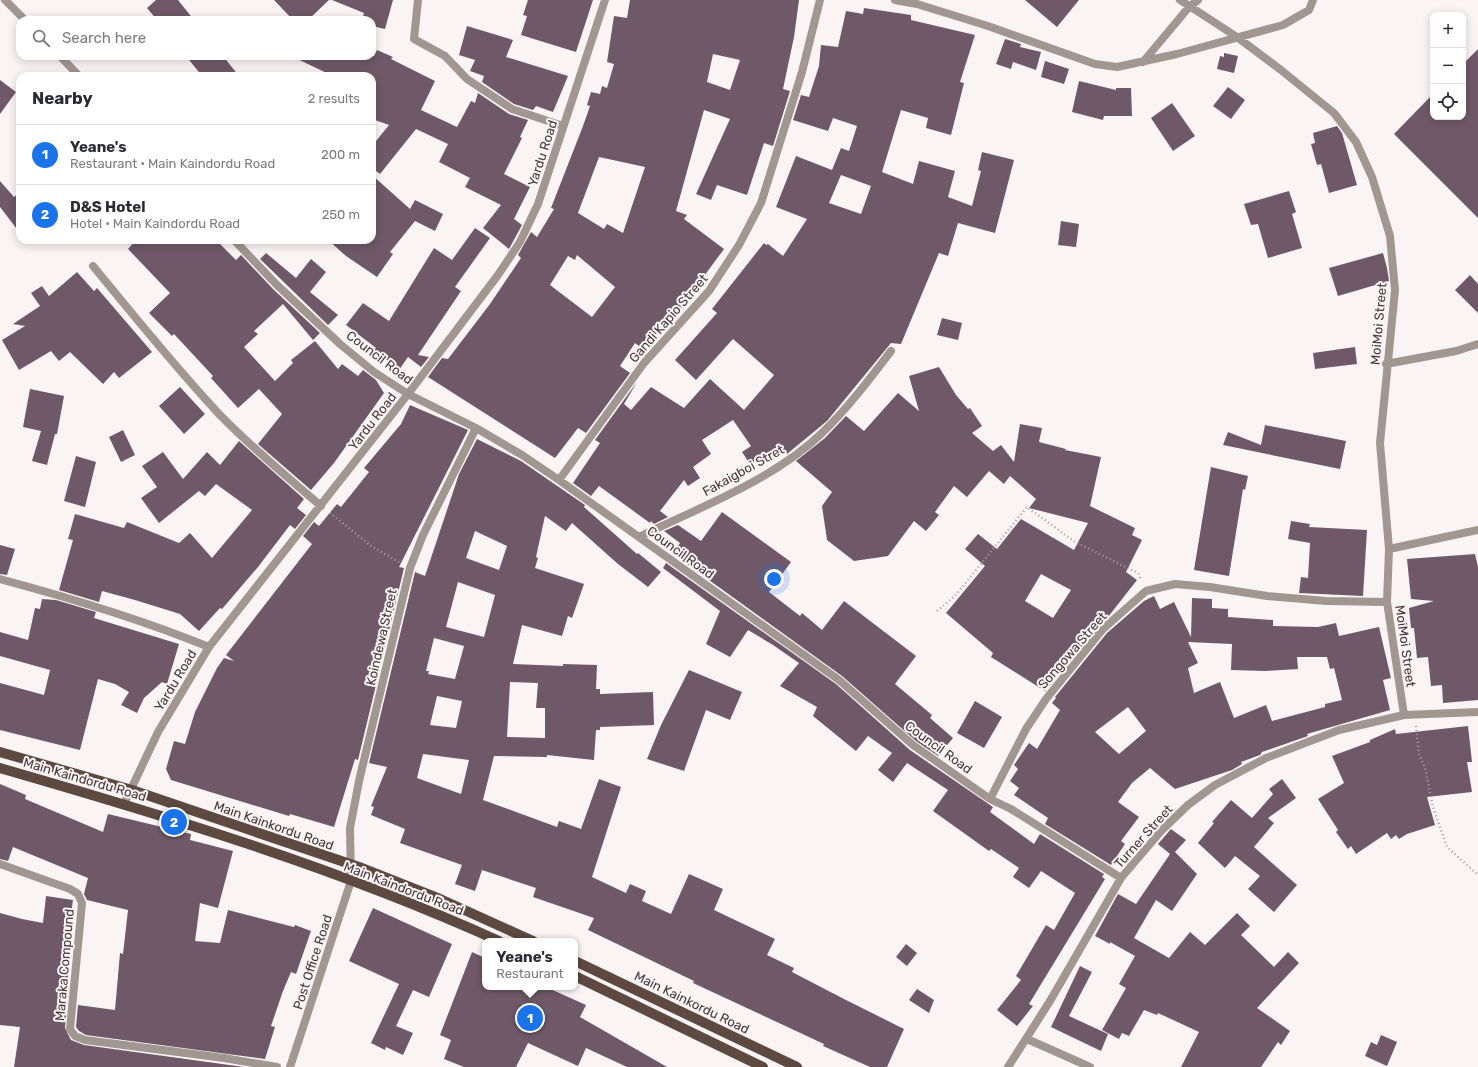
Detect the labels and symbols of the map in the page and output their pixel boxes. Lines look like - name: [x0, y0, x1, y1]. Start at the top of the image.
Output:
- street label: Yardu Road: [525, 118, 560, 188]
- street label: Gandi Kapio Street: [626, 271, 711, 366]
- street label: MoiMoi Street: [1367, 282, 1390, 366]
- street label: Council Road: [344, 328, 416, 387]
- street label: Yardu Road: [345, 390, 399, 453]
- street label: Fakaigboi Stret: [700, 442, 787, 500]
- street label: Council Road: [644, 523, 717, 582]
- your location: [764, 569, 784, 589]
- street label: Koindewa Street: [363, 587, 400, 687]
- street label: MoiMoi Street: [1392, 604, 1419, 688]
- street label: Songowa Street: [1035, 609, 1110, 692]
- street label: Yardu Road: [151, 647, 200, 714]
- street label: Council Road: [902, 718, 975, 777]
- street label: Main Kaindordu Road: [22, 755, 148, 804]
- street label: Main Kainkordu Road: [212, 798, 336, 853]
- street label: Turner Street: [1111, 802, 1176, 871]
- pin: 2: [161, 807, 187, 837]
- street label: Main Kaindordu Road: [342, 859, 466, 918]
- street label: Maraka Compound: [52, 908, 77, 1022]
- street label: Post Office Road: [290, 913, 335, 1012]
- street label: Main Kainkordu Road: [632, 968, 752, 1037]
- pin: 1: [517, 1003, 543, 1033]

